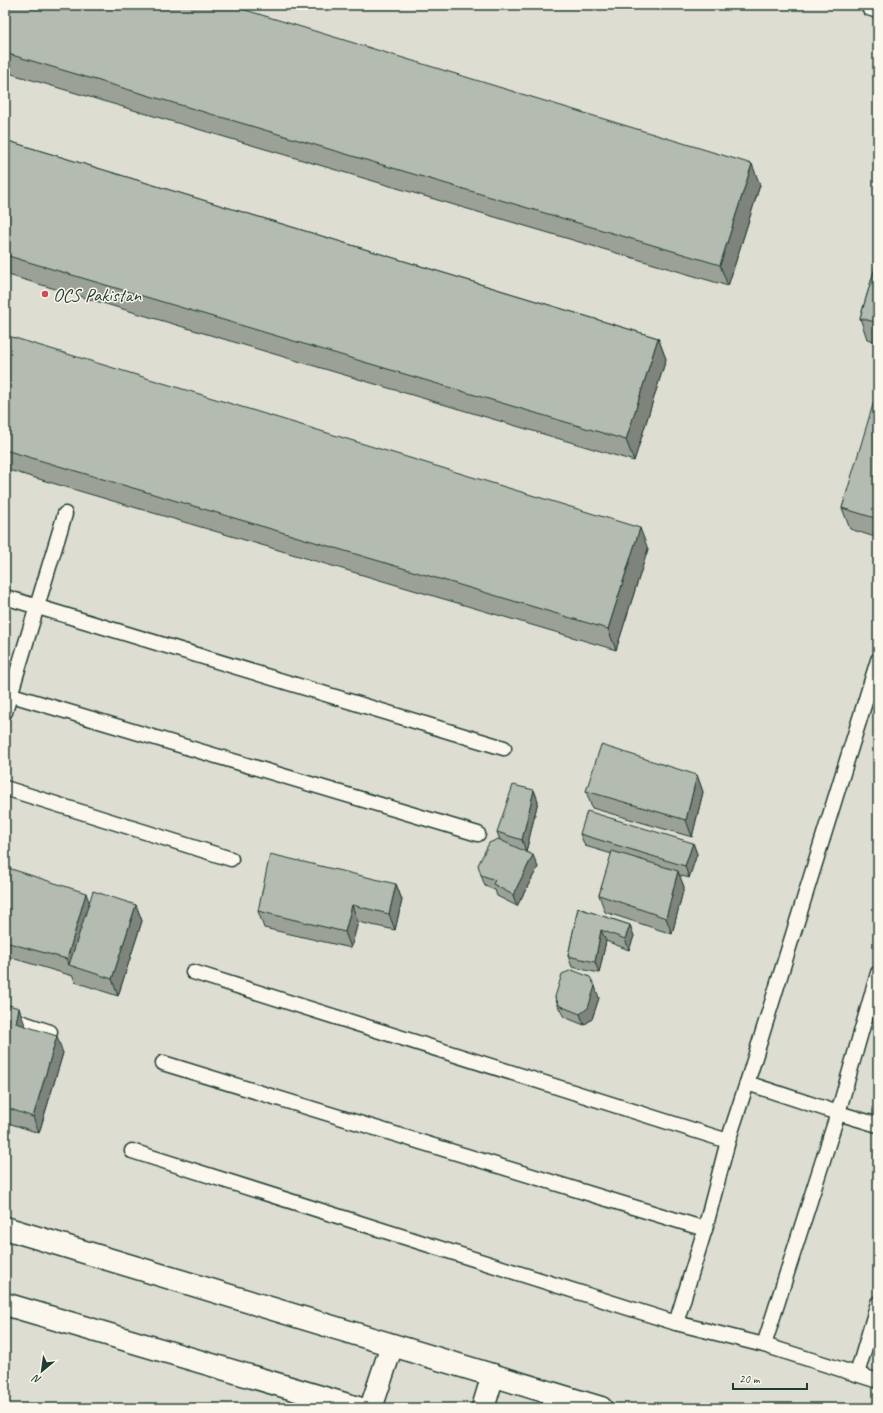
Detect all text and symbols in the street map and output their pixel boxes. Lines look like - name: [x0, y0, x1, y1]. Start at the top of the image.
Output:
- place label: OCS Pakistan: [53, 283, 141, 307]
- marker: OCS Pakistan: [40, 289, 50, 299]
- north arrow: [22, 1351, 62, 1391]
- scale bar: [733, 1365, 807, 1391]
- text: N: [29, 1371, 44, 1388]
- text: 20 m: [739, 1371, 761, 1387]

